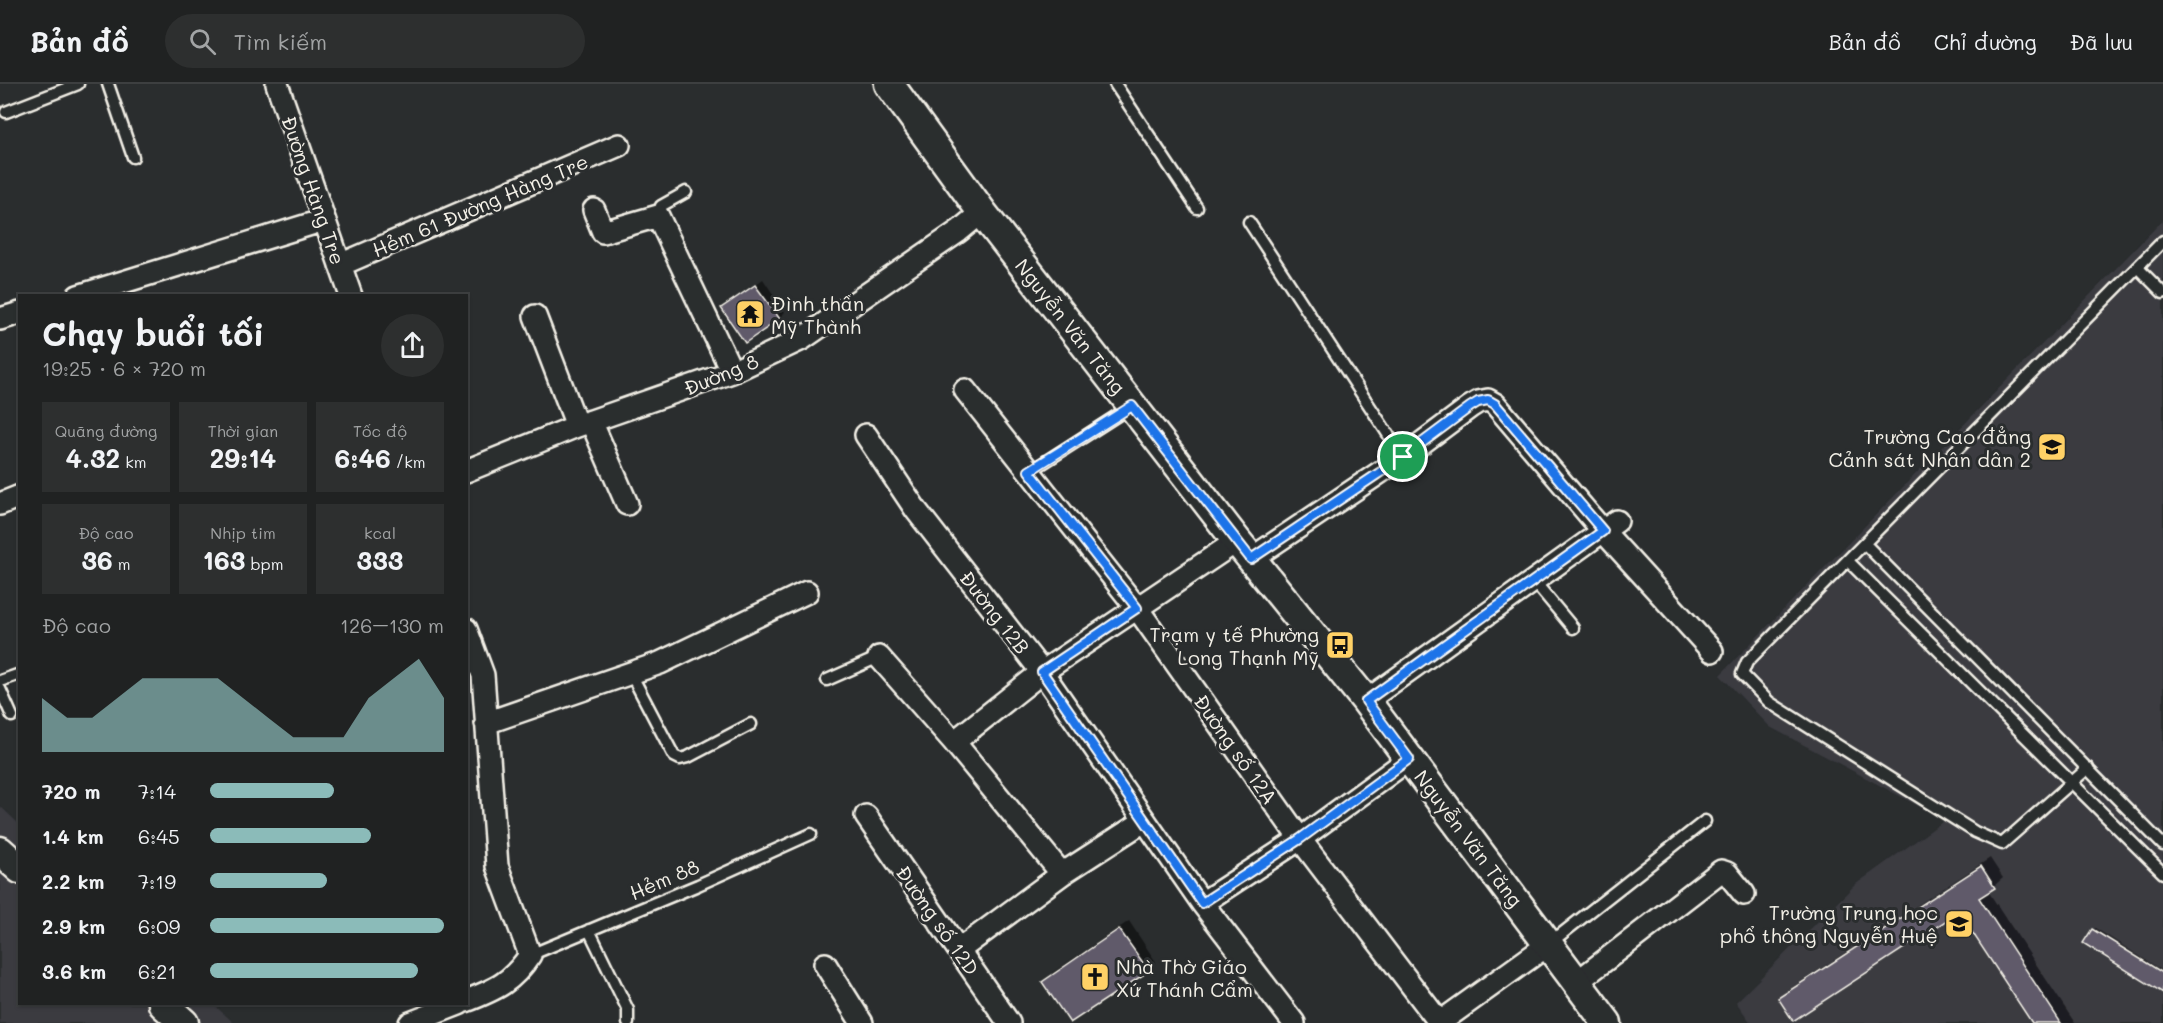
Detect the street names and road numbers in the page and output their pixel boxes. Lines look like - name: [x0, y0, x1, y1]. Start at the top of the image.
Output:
- street label: Đường Hàng Tre: [276, 112, 352, 268]
- street label: Hẻm 61 Đường Hàng Tre: [368, 148, 592, 262]
- street label: Nguyễn Văn Tăng: [1010, 253, 1132, 399]
- street label: Đường 8: [680, 347, 762, 401]
- street label: Đường 12B: [954, 565, 1036, 659]
- street label: Đường số 12A: [1189, 689, 1283, 809]
- street label: Nguyễn Văn Tăng: [1409, 764, 1529, 912]
- street label: Hẻm 88: [625, 853, 703, 905]
- street label: Đường số 12D: [891, 860, 985, 980]

